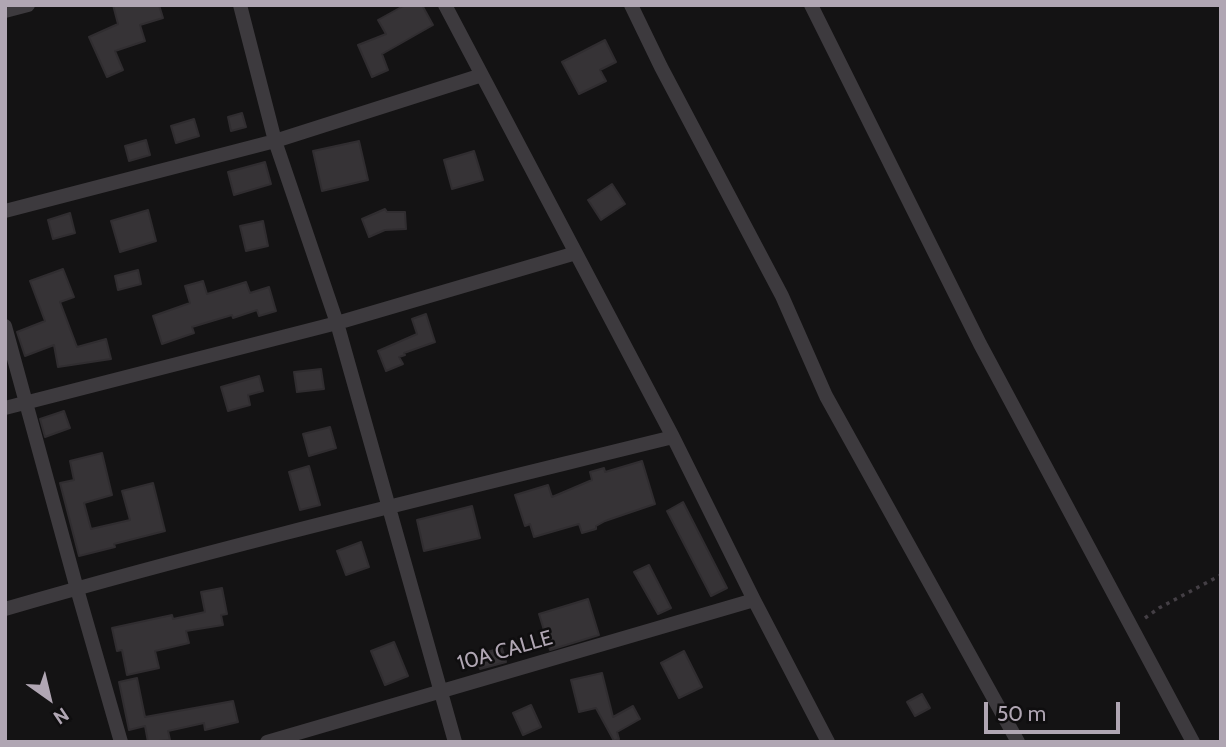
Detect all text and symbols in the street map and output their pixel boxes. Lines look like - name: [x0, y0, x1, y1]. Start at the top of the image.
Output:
- street label: 10A CALLE: [455, 625, 555, 677]
- north arrow: [14, 663, 84, 733]
- scale bar: [988, 688, 1124, 732]
- text: 50 m: [997, 701, 1046, 726]
- text: N: [49, 703, 73, 729]

